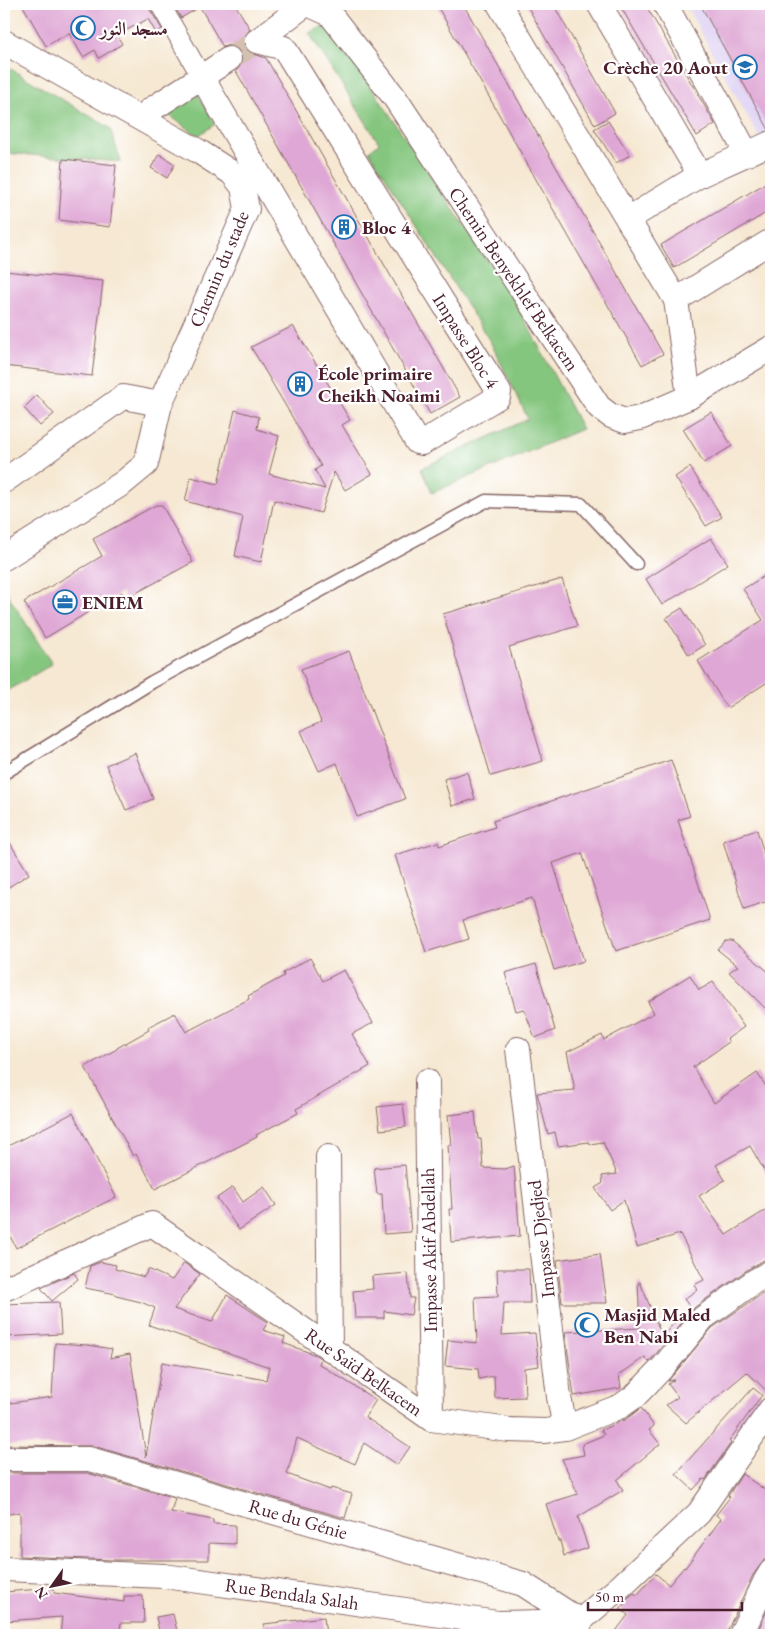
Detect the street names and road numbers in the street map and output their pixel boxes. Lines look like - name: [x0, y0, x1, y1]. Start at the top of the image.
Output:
- street label: Chemin Benyekhlef Belkacem: [443, 182, 585, 376]
- street label: Chemin du stade: [183, 207, 255, 331]
- street label: Impasse Bloc 4: [427, 289, 506, 394]
- street label: Impasse Akif Abdellah: [415, 1167, 443, 1333]
- street label: Impasse Djedjed: [521, 1178, 561, 1299]
- street label: Rue Saïd Belkacem: [300, 1322, 428, 1422]
- street label: Rue du Génie: [246, 1493, 350, 1545]
- street label: Rue Bendala Salah: [223, 1572, 361, 1616]

